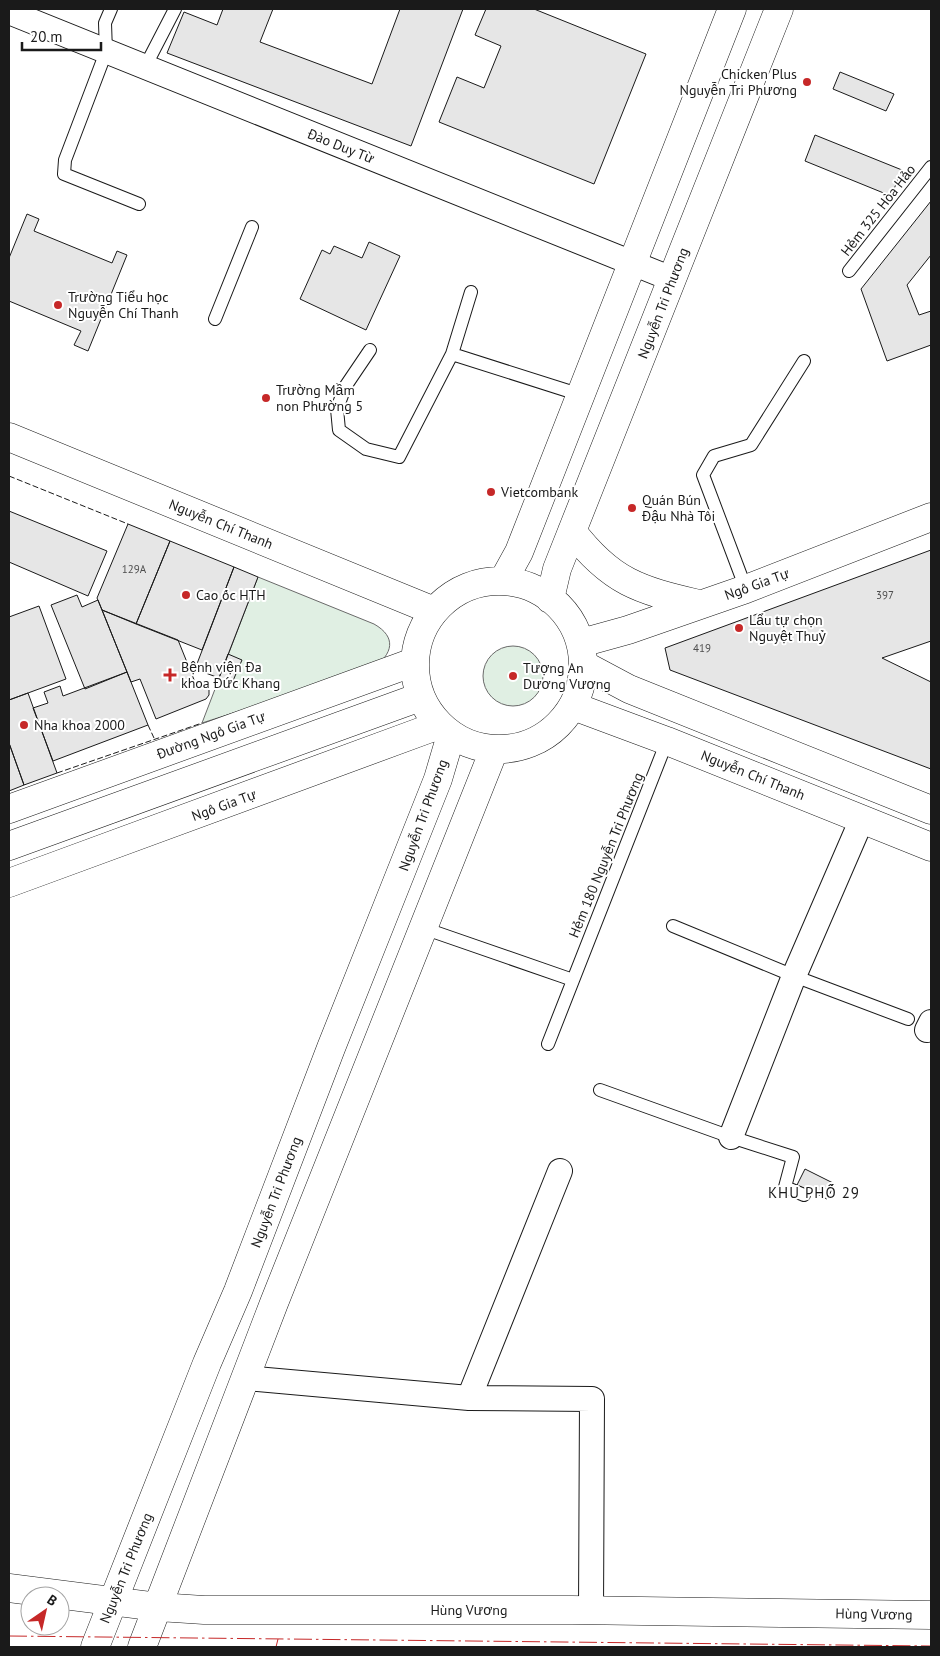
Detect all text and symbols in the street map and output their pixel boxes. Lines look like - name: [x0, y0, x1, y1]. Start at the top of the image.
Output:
- scale bar: [22, 20, 101, 52]
- text: 20 m: [30, 27, 63, 46]
- place label: Chicken Plus Nguyễn Tri Phương: [679, 65, 797, 99]
- marker: Chicken Plus Nguyễn Tri Phương: [801, 76, 813, 88]
- street label: Đào Duy Từ: [304, 124, 377, 168]
- street label: Hẻm 325 Hòa Hảo: [837, 161, 919, 259]
- street label: Nguyễn Tri Phương: [634, 245, 692, 361]
- place label: Trường Tiểu học Nguyễn Chí Thanh: [68, 288, 179, 322]
- marker: Trường Tiểu học Nguyễn Chí Thanh: [52, 299, 64, 311]
- place label: Trường Mầm non Phường 5: [276, 381, 363, 415]
- marker: Trường Mầm non Phường 5: [260, 392, 272, 404]
- place label: Vietcombank: [500, 483, 578, 501]
- marker: Vietcombank: [485, 486, 497, 498]
- place label: Quán Bún Đậu Nhà Tôi: [641, 491, 715, 525]
- street label: Nguyễn Chí Thanh: [166, 495, 276, 553]
- marker: Quán Bún Đậu Nhà Tôi: [626, 502, 638, 514]
- house number: 129A: [122, 562, 147, 576]
- street label: Ngô Gia Tự: [722, 564, 792, 604]
- place label: Cao ốc HTH: [196, 586, 266, 604]
- house number: 397: [876, 588, 894, 602]
- marker: Cao ốc HTH: [180, 589, 192, 601]
- place label: Lẩu tự chọn Nguyệt Thuỷ: [749, 611, 826, 645]
- marker: Lẩu tự chọn Nguyệt Thuỷ: [733, 622, 745, 634]
- house number: 419: [693, 641, 711, 655]
- place label: Bệnh viện Đa khoa Đức Khang: [181, 658, 280, 692]
- place label: Tượng An Dương Vương: [523, 659, 611, 693]
- marker: Bệnh viện Đa khoa Đức Khang: [163, 668, 177, 682]
- marker: Tượng An Dương Vương: [507, 670, 519, 682]
- street label: Đường Ngô Gia Tự: [153, 707, 268, 763]
- place label: Nha khoa 2000: [34, 716, 125, 734]
- marker: Nha khoa 2000: [18, 719, 30, 731]
- street label: Nguyễn Chí Thanh: [698, 746, 808, 804]
- street label: Nguyễn Tri Phương: [394, 757, 452, 873]
- street label: Hẻm 180 Nguyễn Tri Phương: [565, 770, 647, 940]
- street label: Ngô Gia Tự: [189, 785, 259, 825]
- street label: Nguyễn Tri Phương: [247, 1134, 305, 1250]
- district label: KHU PHỐ 29: [768, 1183, 860, 1202]
- street label: Nguyễn Tri Phương: [96, 1510, 156, 1626]
- north arrow: [20, 1586, 70, 1636]
- text: B: [44, 1590, 61, 1610]
- street label: Hùng Vương: [430, 1601, 508, 1619]
- street label: Hùng Vương: [835, 1604, 913, 1624]

